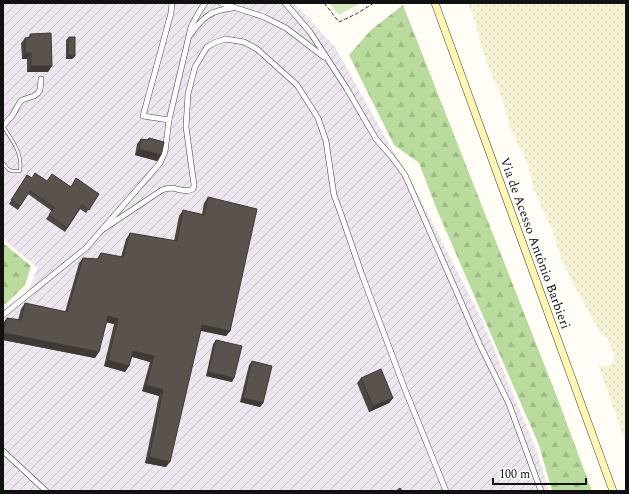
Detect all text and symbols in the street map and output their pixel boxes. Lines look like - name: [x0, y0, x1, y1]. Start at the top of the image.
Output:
- street label: Via de Acesso Antônio Barbieri: [495, 155, 575, 332]
- scale bar: [493, 460, 586, 486]
- text: 100 m: [499, 465, 530, 484]

